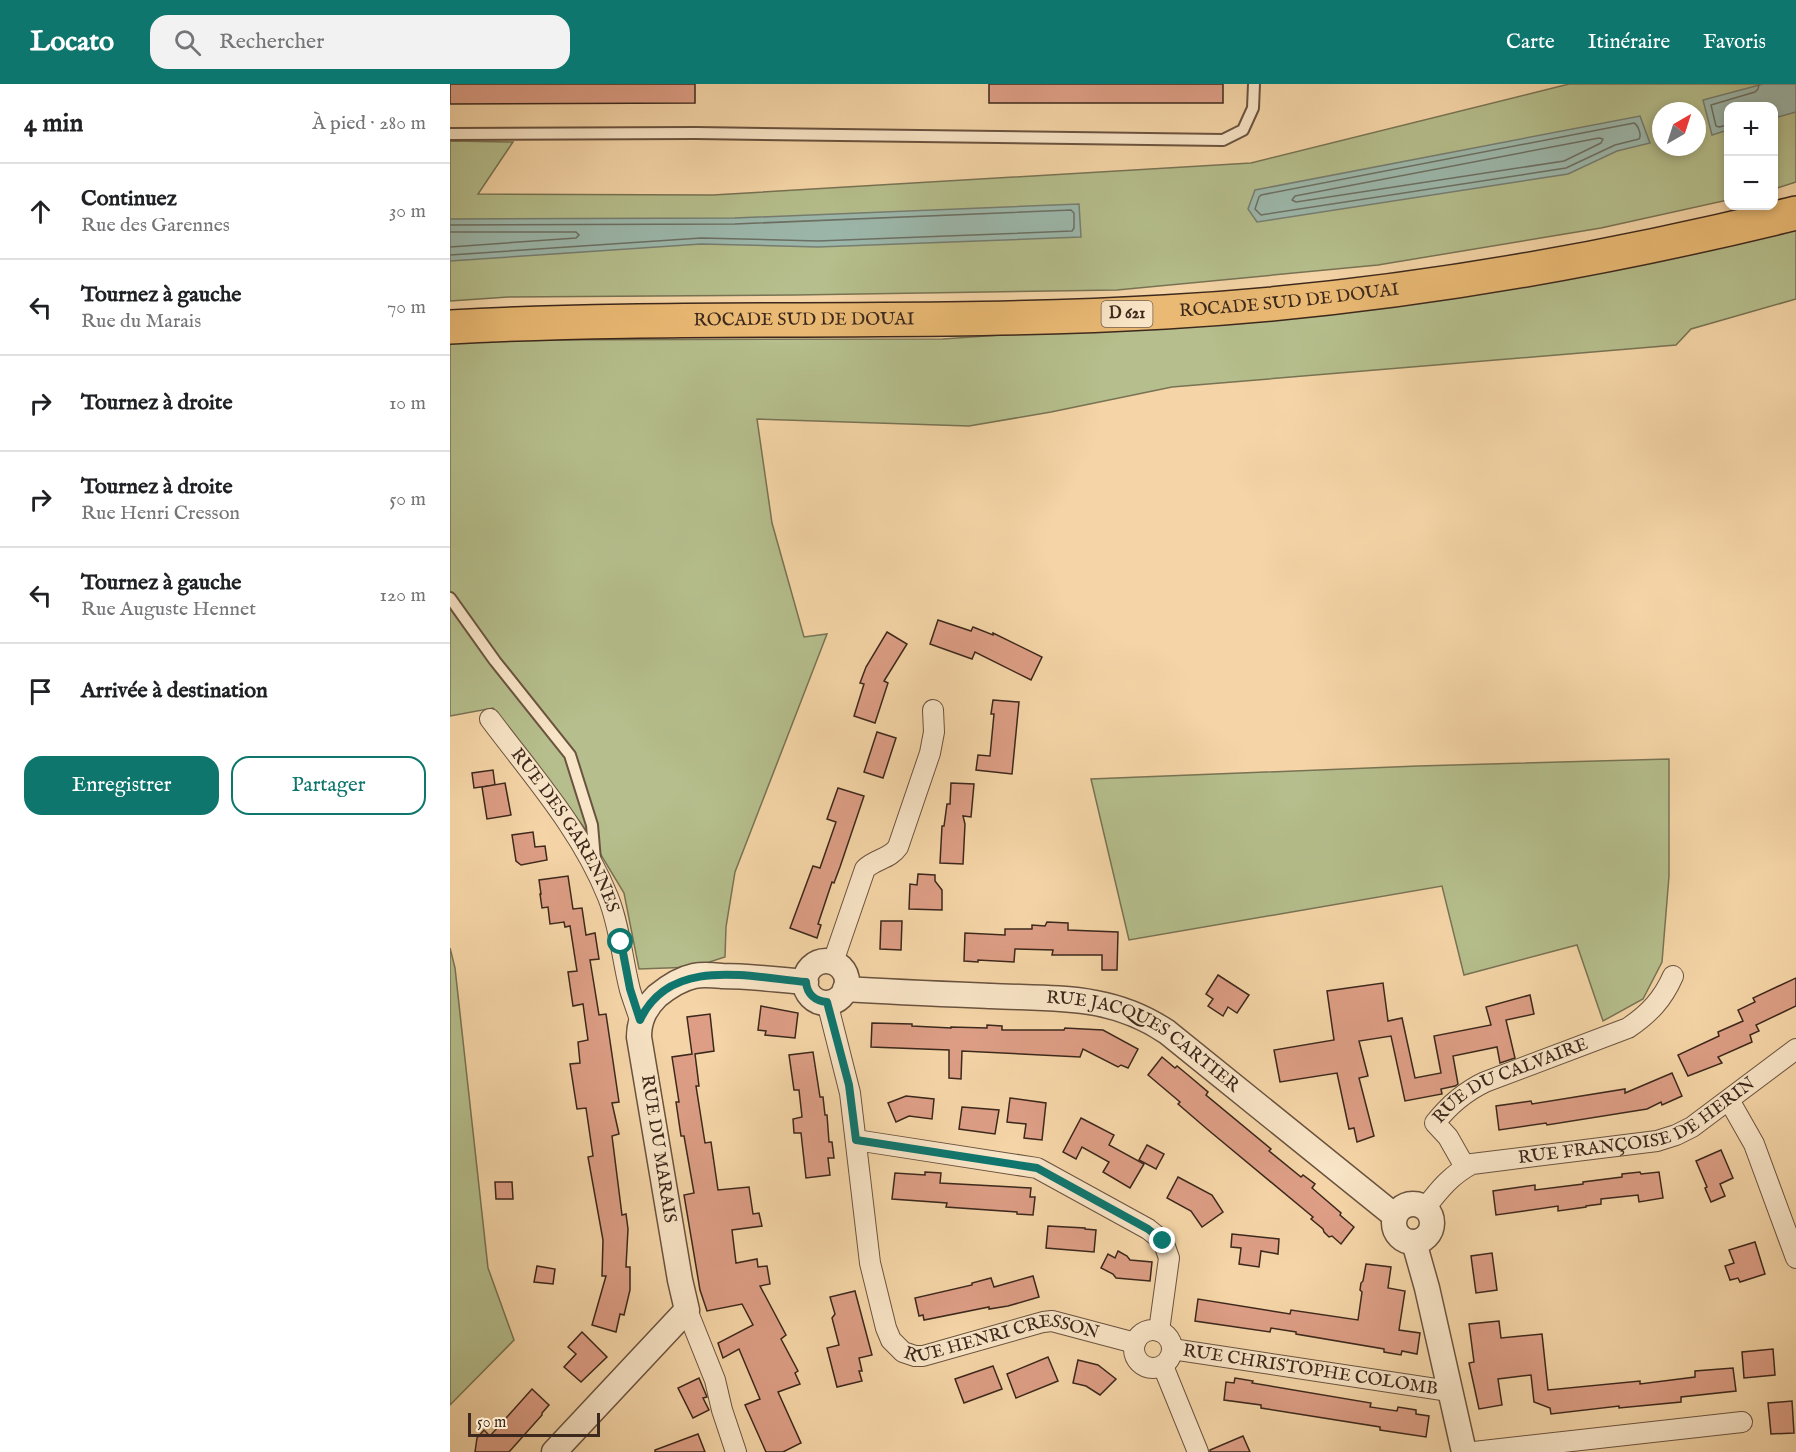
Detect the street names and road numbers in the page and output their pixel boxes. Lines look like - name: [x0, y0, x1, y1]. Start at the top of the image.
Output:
- street label: ROCADE SUD DE DOUAI: [1179, 278, 1401, 323]
- road number: D 621: [1102, 301, 1152, 327]
- street label: ROCADE SUD DE DOUAI: [693, 308, 915, 332]
- street label: RUE DES GARENNES: [505, 744, 624, 915]
- street label: RUE JACQUES CARTIER: [1046, 986, 1245, 1098]
- street label: RUE DU CALVAIRE: [1428, 1033, 1591, 1129]
- street label: RUE FRANÇOISE DE HERIN: [1517, 1072, 1760, 1170]
- street label: RUE DU MARAIS: [635, 1073, 681, 1225]
- street label: RUE HENRI CRESSON: [901, 1310, 1102, 1369]
- street label: RUE CHRISTOPHE COLOMB: [1181, 1339, 1440, 1401]

